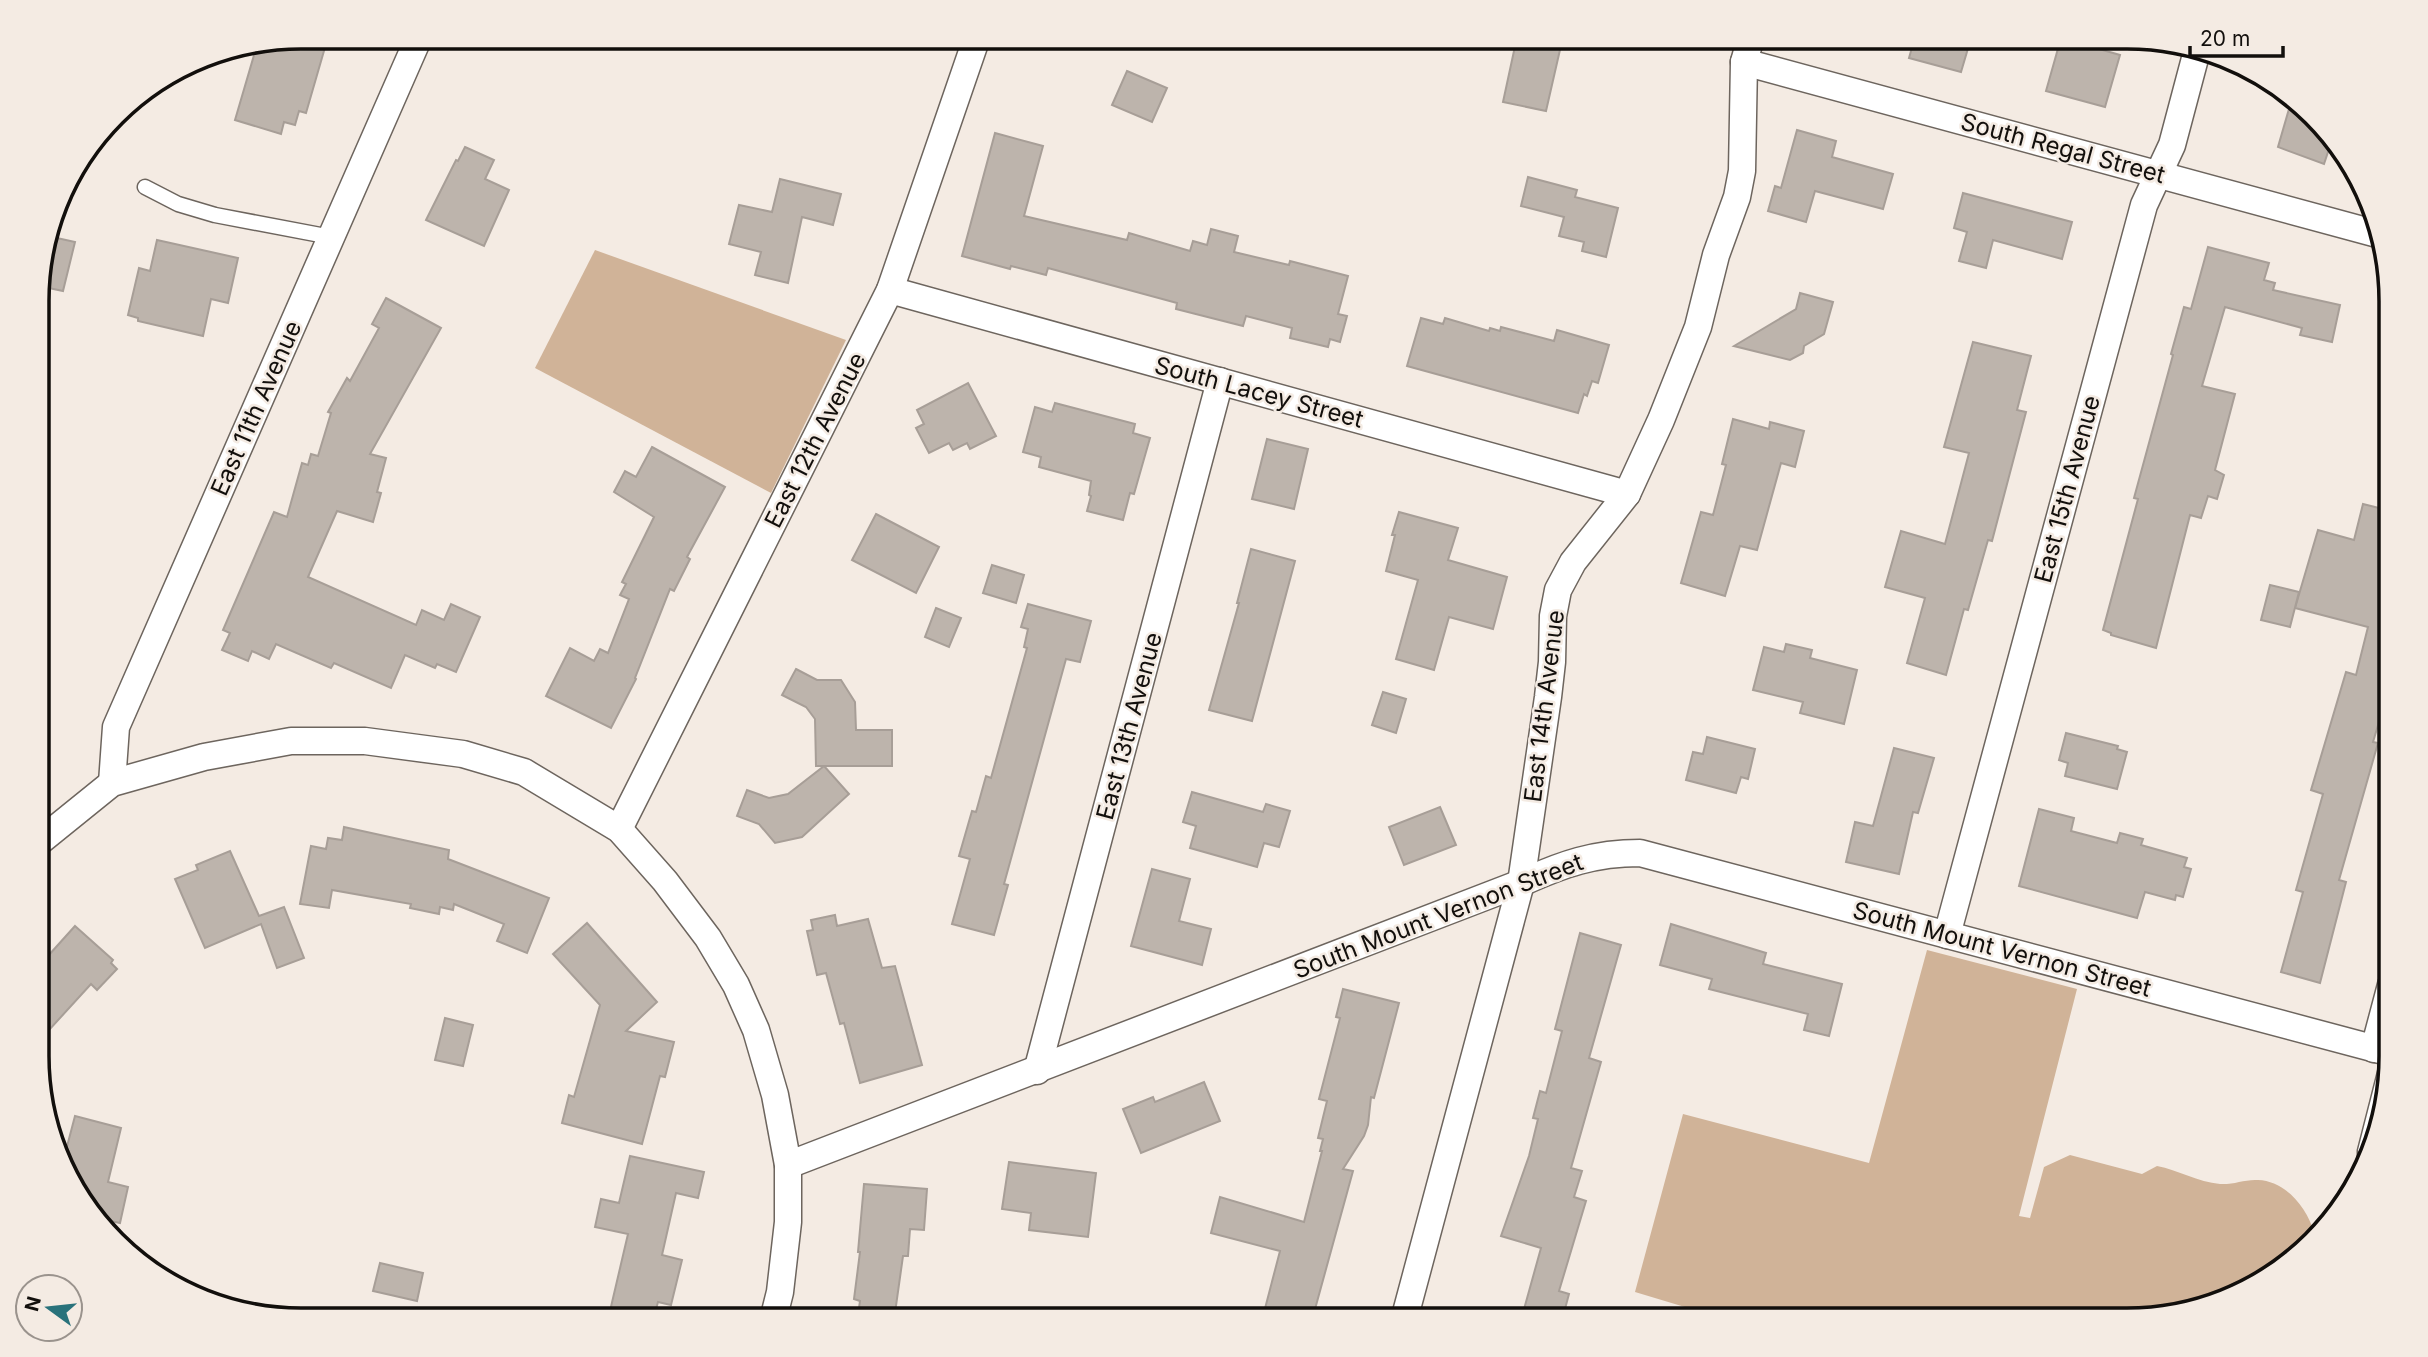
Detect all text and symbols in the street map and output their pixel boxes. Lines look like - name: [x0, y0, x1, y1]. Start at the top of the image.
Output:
- scale bar: [2190, 14, 2283, 58]
- text: 20 m: [2200, 26, 2250, 51]
- street label: South Regal Street: [1958, 107, 2168, 189]
- street label: East 11th Avenue: [204, 316, 308, 500]
- street label: East 12th Avenue: [758, 348, 872, 532]
- street label: South Lacey Street: [1151, 350, 1367, 434]
- street label: East 15th Avenue: [2028, 392, 2106, 586]
- street label: East 14th Avenue: [1518, 608, 1570, 804]
- street label: East 13th Avenue: [1090, 629, 1168, 823]
- street label: South Mount Vernon Street: [1289, 847, 1587, 985]
- street label: South Mount Vernon Street: [1850, 895, 2155, 1003]
- north arrow: [14, 1273, 84, 1343]
- text: N: [20, 1294, 46, 1314]

